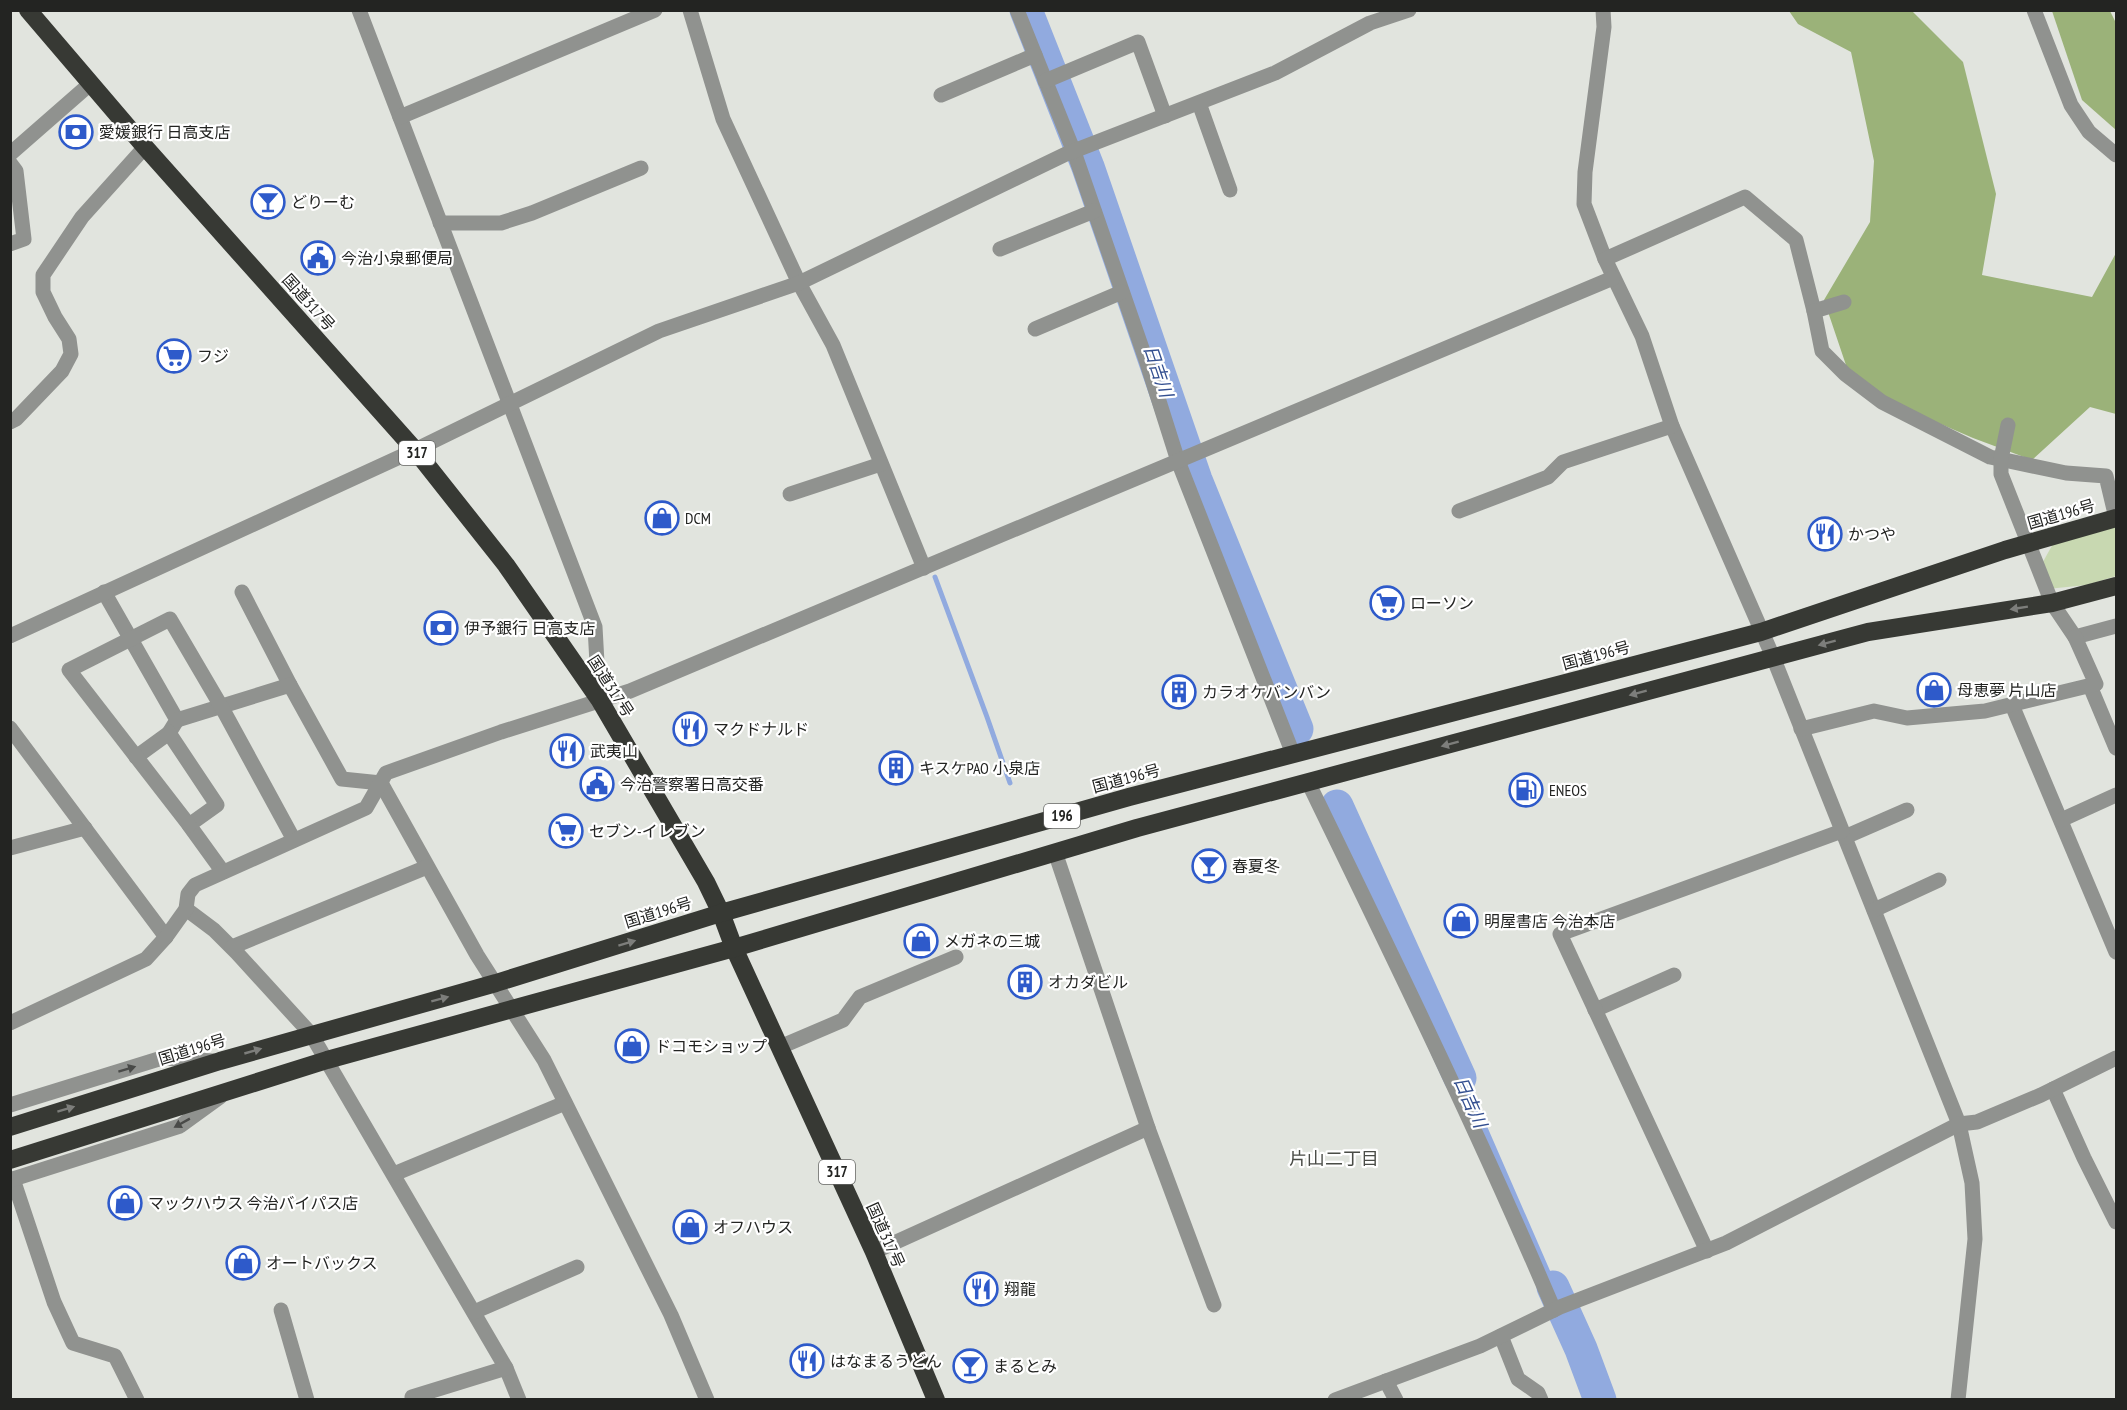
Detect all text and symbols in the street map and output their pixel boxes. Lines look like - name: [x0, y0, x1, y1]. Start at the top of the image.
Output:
- bank icon: 愛媛銀行 日高支店: [58, 114, 94, 150]
- place label: 愛媛銀行 日高支店: [99, 122, 230, 142]
- bar icon: どりーむ: [250, 184, 286, 220]
- place label: どりーむ: [291, 192, 355, 212]
- public building icon: 今治小泉郵便局: [300, 240, 336, 276]
- place label: 今治小泉郵便局: [341, 248, 453, 268]
- street label: 国道317号: [278, 269, 340, 335]
- supermarket icon: フジ: [156, 338, 192, 374]
- water label: 日吉川: [1139, 342, 1179, 402]
- place label: フジ: [197, 346, 229, 366]
- road number: 317: [399, 441, 435, 465]
- street label: 国道196号: [2025, 495, 2097, 533]
- shop icon: DCM: [644, 500, 680, 536]
- place label: DCM: [685, 508, 711, 528]
- restaurant icon: かつや: [1807, 516, 1843, 552]
- place label: かつや: [1848, 524, 1896, 544]
- supermarket icon: ローソン: [1369, 585, 1405, 621]
- place label: ローソン: [1410, 593, 1474, 613]
- one-way arrow: [2009, 604, 2028, 613]
- bank icon: 伊予銀行 日高支店: [423, 610, 459, 646]
- place label: 伊予銀行 日高支店: [464, 618, 595, 638]
- street label: 国道196号: [1560, 636, 1632, 674]
- one-way arrow: [1818, 639, 1836, 648]
- street label: 国道317号: [584, 651, 638, 721]
- shop icon: 母恵夢 片山店: [1916, 672, 1952, 708]
- building icon: カラオケバンバン: [1161, 674, 1197, 710]
- place label: 母恵夢 片山店: [1957, 680, 2056, 700]
- place label: カラオケバンバン: [1202, 682, 1331, 702]
- one-way arrow: [1629, 689, 1648, 699]
- restaurant icon: マクドナルド: [672, 711, 708, 747]
- place label: マクドナルド: [713, 719, 809, 739]
- restaurant icon: 武夷山: [549, 733, 585, 769]
- one-way arrow: [1441, 740, 1459, 749]
- place label: 武夷山: [590, 741, 638, 761]
- building icon: キスケPAO 小泉店: [878, 750, 914, 786]
- place label: キスケPAO 小泉店: [919, 758, 1040, 778]
- street label: 国道196号: [1090, 759, 1162, 797]
- public building icon: 今治警察署日高交番: [579, 766, 615, 802]
- fuel station icon: ENEOS: [1508, 772, 1544, 808]
- place label: 今治警察署日高交番: [620, 774, 764, 794]
- place label: ENEOS: [1549, 780, 1587, 800]
- road number: 196: [1044, 804, 1080, 828]
- supermarket icon: セブン-イレブン: [548, 813, 584, 849]
- place label: セブン-イレブン: [589, 821, 706, 841]
- bar icon: 春夏冬: [1191, 848, 1227, 884]
- place label: 春夏冬: [1232, 856, 1280, 876]
- street label: 国道196号: [622, 892, 694, 932]
- shop icon: 明屋書店 今治本店: [1443, 903, 1479, 939]
- place label: 明屋書店 今治本店: [1484, 911, 1615, 931]
- shop icon: メガネの三城: [903, 923, 939, 959]
- place label: メガネの三城: [944, 931, 1040, 951]
- one-way arrow: [618, 938, 636, 947]
- building icon: オカダビル: [1007, 964, 1043, 1000]
- place label: オカダビル: [1048, 972, 1128, 992]
- one-way arrow: [431, 993, 449, 1003]
- shop icon: ドコモショップ: [614, 1028, 650, 1064]
- street label: 国道196号: [156, 1029, 228, 1069]
- place label: ドコモショップ: [655, 1036, 767, 1056]
- one-way arrow: [244, 1046, 262, 1055]
- one-way arrow: [118, 1064, 136, 1073]
- water label: 日吉川: [1449, 1072, 1493, 1133]
- one-way arrow: [57, 1104, 75, 1113]
- one-way arrow: [173, 1118, 190, 1128]
- district label: 片山二丁目: [1289, 1147, 1379, 1170]
- road number: 317: [819, 1160, 855, 1184]
- shop icon: マックハウス 今治バイパス店: [107, 1185, 143, 1221]
- place label: マックハウス 今治バイパス店: [148, 1193, 358, 1213]
- street label: 国道317号: [863, 1199, 909, 1271]
- shop icon: オフハウス: [672, 1209, 708, 1245]
- place label: オフハウス: [713, 1217, 793, 1237]
- shop icon: オートバックス: [225, 1245, 261, 1281]
- place label: オートバックス: [266, 1253, 378, 1273]
- restaurant icon: 翔龍: [963, 1271, 999, 1307]
- place label: 翔龍: [1004, 1279, 1036, 1299]
- restaurant icon: はなまるうどん: [789, 1343, 825, 1379]
- bar icon: まるとみ: [952, 1348, 988, 1384]
- place label: はなまるうどん: [830, 1351, 942, 1371]
- place label: まるとみ: [993, 1356, 1057, 1376]

